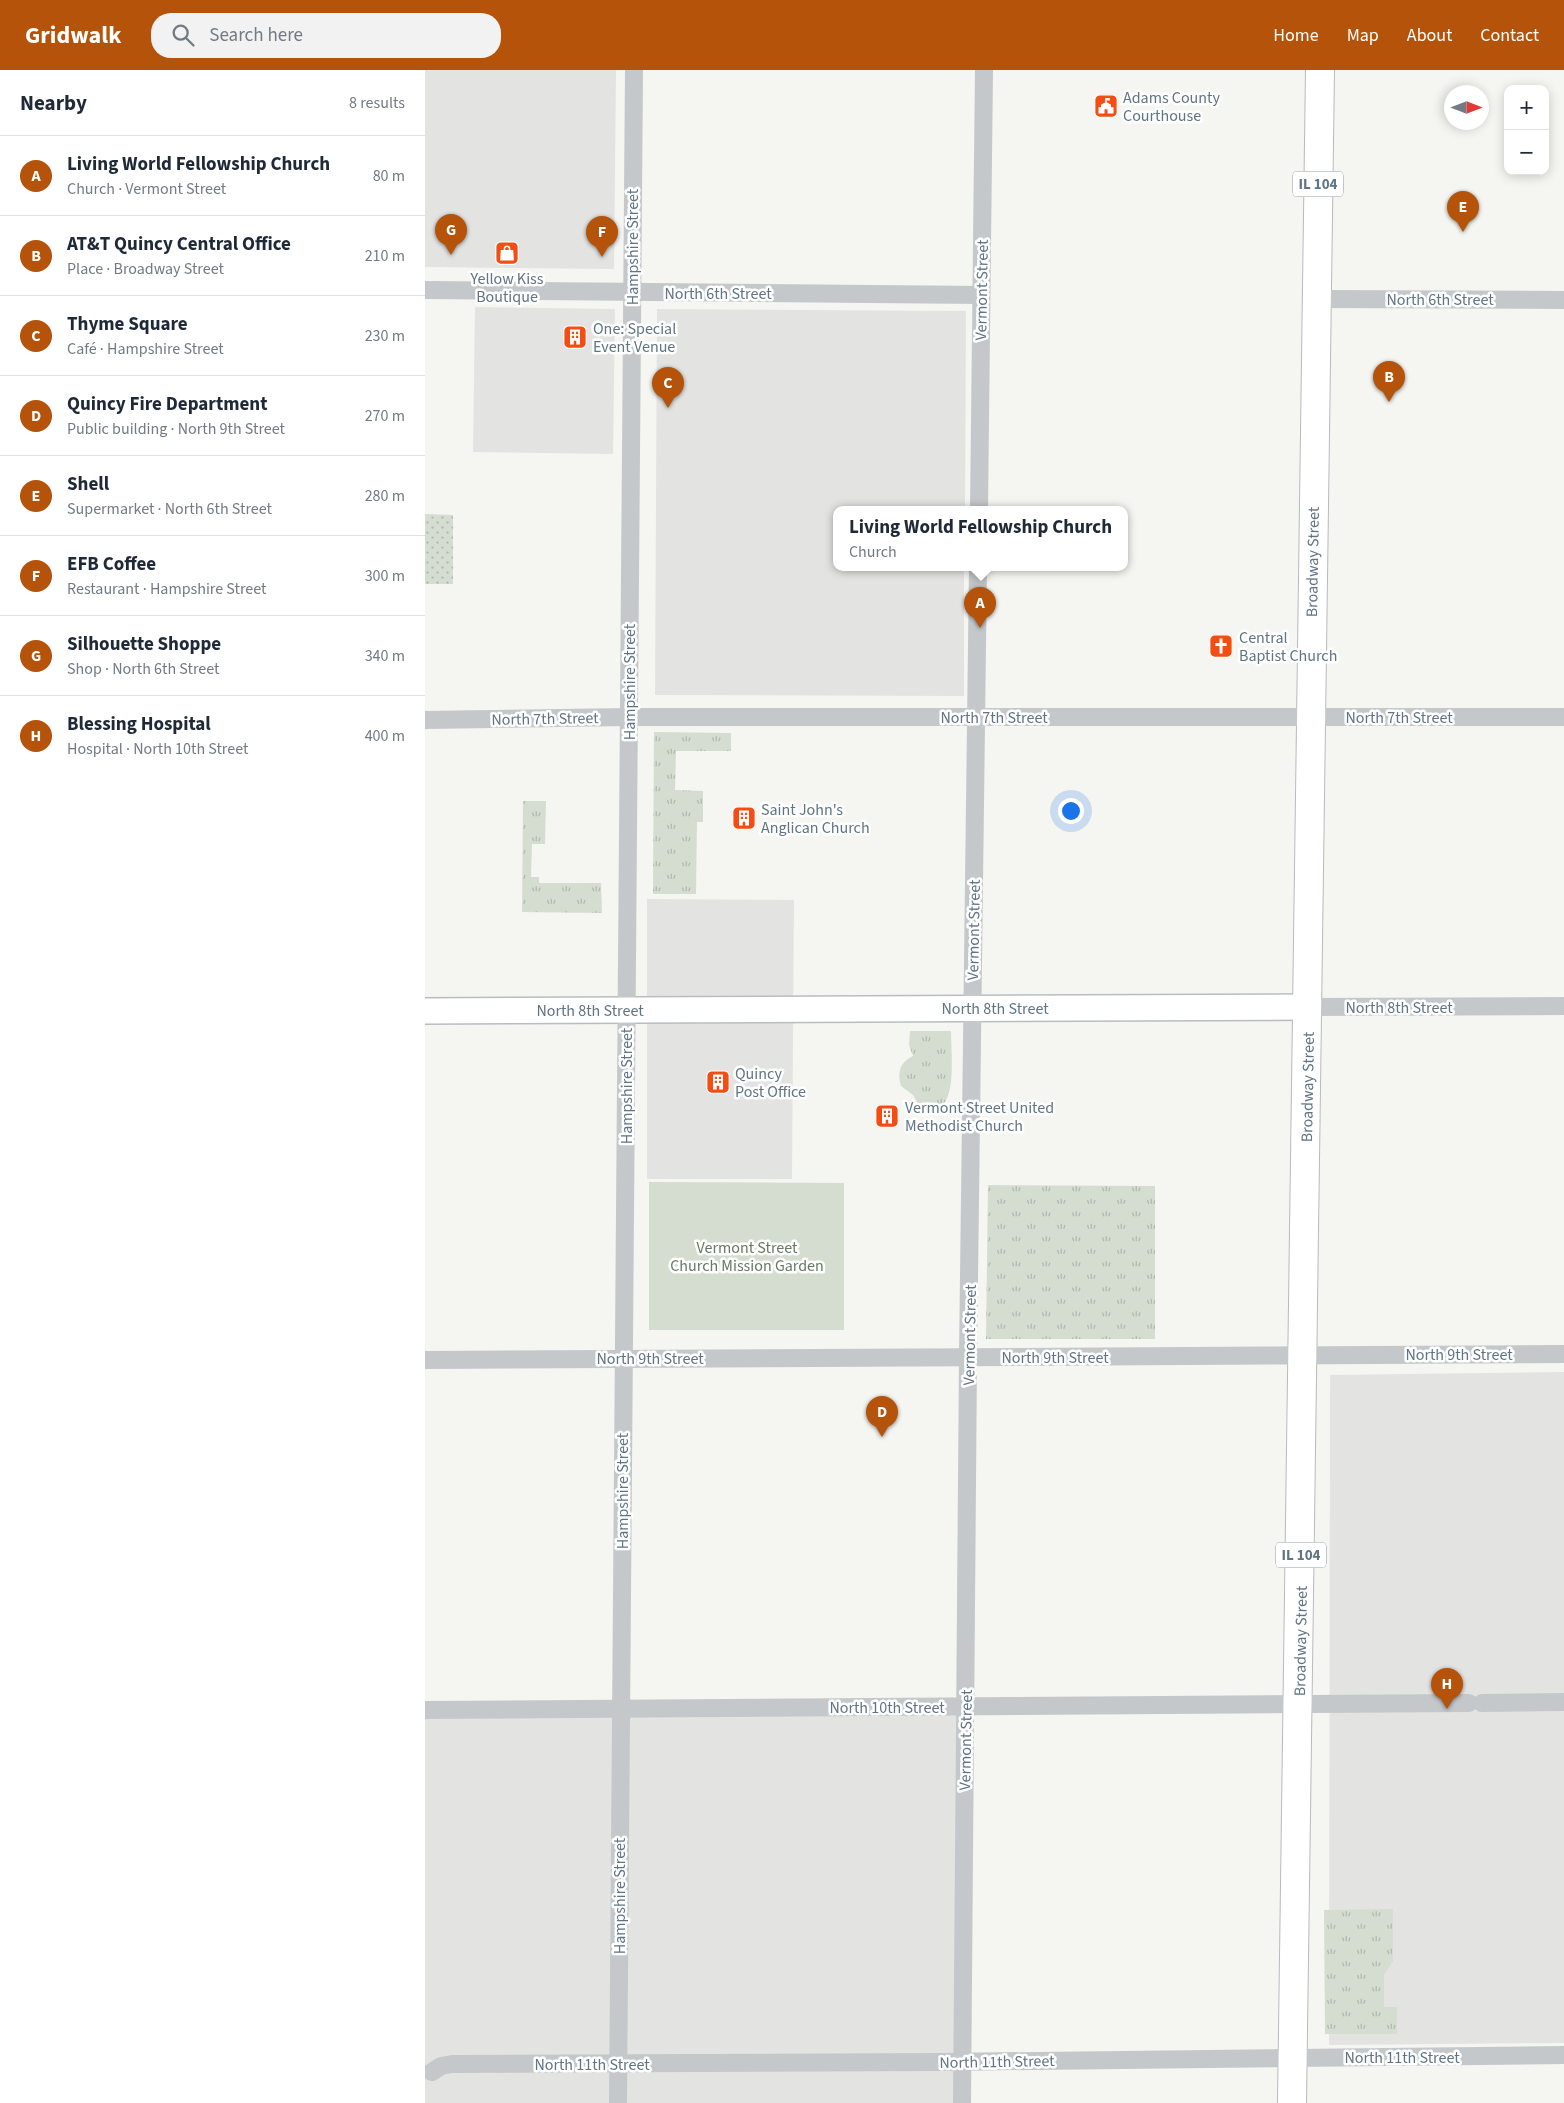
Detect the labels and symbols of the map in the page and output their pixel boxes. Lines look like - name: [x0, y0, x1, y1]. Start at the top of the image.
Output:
- north arrow: [1444, 85, 1489, 130]
- place label: Adams County Courthouse: [1123, 87, 1220, 127]
- public building icon: Adams County Courthouse: [1093, 93, 1119, 119]
- road number: IL 104: [1293, 172, 1343, 196]
- street label: Hampshire Street: [622, 188, 644, 305]
- pin: E: [1447, 191, 1479, 232]
- pin: G: [435, 214, 467, 255]
- pin: F: [586, 216, 618, 257]
- street label: Vermont Street: [970, 239, 994, 341]
- shop icon: Yellow Kiss Boutique: [494, 240, 520, 266]
- place label: Yellow Kiss Boutique: [470, 268, 544, 308]
- street label: North 6th Street: [664, 283, 772, 305]
- street label: North 6th Street: [1386, 289, 1494, 311]
- place label: One: Special Event Venue: [593, 318, 676, 358]
- building icon: One: Special Event Venue: [562, 324, 588, 350]
- pin: B: [1373, 361, 1405, 402]
- pin: C: [652, 367, 684, 408]
- street label: Broadway Street: [1301, 506, 1325, 617]
- pin: A: [964, 587, 996, 628]
- street label: Hampshire Street: [619, 623, 641, 740]
- place label: Central Baptist Church: [1239, 627, 1337, 667]
- church icon: Central Baptist Church: [1208, 633, 1234, 659]
- street label: North 7th Street: [491, 707, 599, 731]
- street label: North 7th Street: [940, 707, 1048, 729]
- street label: North 7th Street: [1345, 707, 1453, 729]
- your location: [1058, 798, 1084, 824]
- place label: Saint John's Anglican Church: [761, 799, 870, 839]
- building icon: Saint John's Anglican Church: [731, 805, 757, 831]
- street label: Vermont Street: [962, 879, 986, 981]
- street label: North 8th Street: [1345, 997, 1453, 1019]
- street label: North 8th Street: [941, 998, 1049, 1020]
- street label: North 8th Street: [536, 1000, 644, 1022]
- street label: Hampshire Street: [616, 1027, 638, 1144]
- street label: Broadway Street: [1296, 1031, 1320, 1142]
- place label: Quincy Post Office: [735, 1063, 806, 1103]
- building icon: Quincy Post Office: [705, 1069, 731, 1095]
- place label: Vermont Street United Methodist Church: [905, 1097, 1054, 1137]
- building icon: Vermont Street United Methodist Church: [874, 1103, 900, 1129]
- park label: Vermont Street Church Mission Garden: [670, 1237, 824, 1277]
- street label: Vermont Street: [958, 1284, 982, 1386]
- street label: North 9th Street: [1405, 1344, 1513, 1366]
- street label: North 9th Street: [1001, 1347, 1109, 1369]
- street label: North 9th Street: [596, 1348, 704, 1370]
- pin: D: [866, 1396, 898, 1437]
- street label: Hampshire Street: [612, 1432, 634, 1549]
- road number: IL 104: [1276, 1542, 1326, 1568]
- street label: Broadway Street: [1289, 1585, 1313, 1696]
- pin: H: [1431, 1668, 1463, 1709]
- street label: Vermont Street: [954, 1689, 978, 1791]
- street label: North 10th Street: [829, 1697, 945, 1719]
- street label: Hampshire Street: [609, 1837, 631, 1954]
- street label: North 11th Street: [1344, 2047, 1460, 2069]
- street label: North 11th Street: [939, 2050, 1055, 2074]
- street label: North 11th Street: [534, 2054, 650, 2076]

